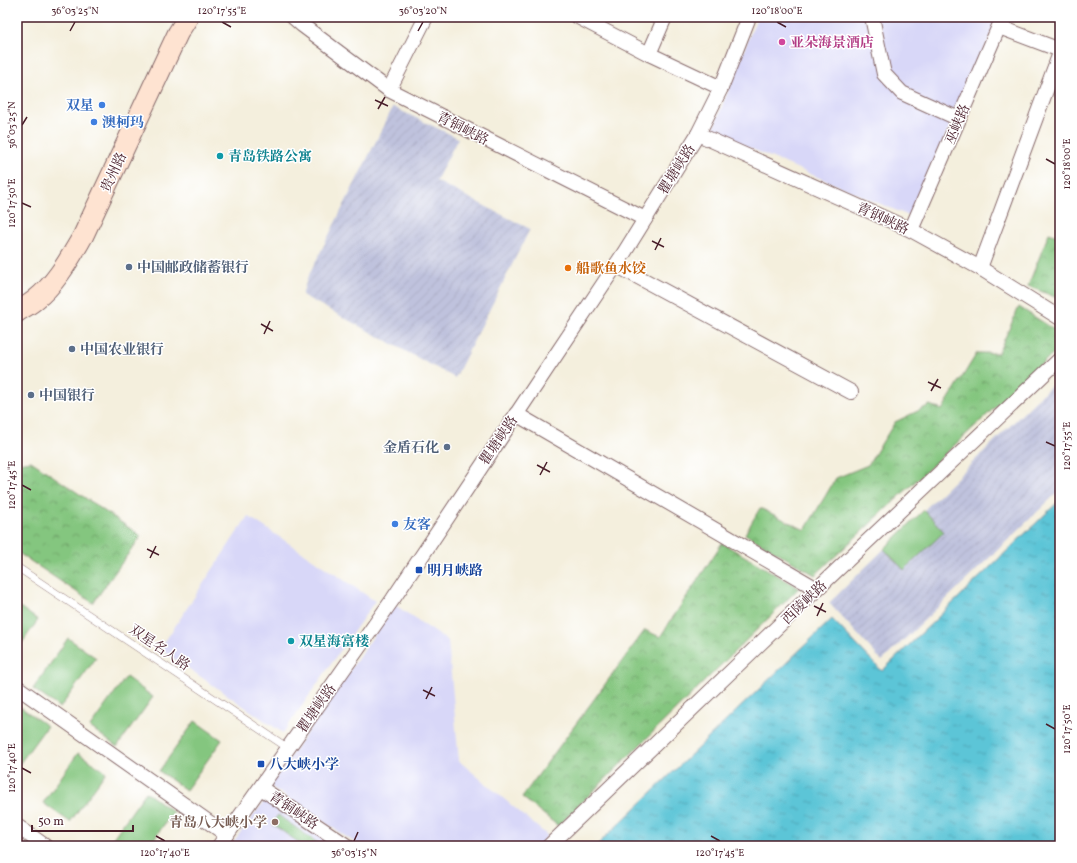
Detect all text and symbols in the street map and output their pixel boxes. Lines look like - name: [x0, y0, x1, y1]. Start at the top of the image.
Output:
- text: 36°03'25"N: [51, 4, 99, 18]
- text: 120°17'55"E: [198, 4, 246, 18]
- text: 36°03'20"N: [399, 4, 448, 18]
- text: 120°18'00"E: [752, 4, 802, 18]
- place label: 亚朵海景酒店: [790, 34, 874, 53]
- marker: 亚朵海景酒店: [777, 37, 787, 47]
- place label: 双星: [66, 97, 94, 116]
- marker: 双星: [97, 100, 107, 110]
- text: 36°03'25"N: [5, 101, 19, 149]
- street label: 巫峡路: [941, 102, 975, 148]
- street label: 青铜峡路: [433, 108, 492, 151]
- place label: 澳柯玛: [102, 114, 144, 133]
- marker: 澳柯玛: [89, 117, 99, 127]
- text: 120°18'00"E: [1060, 139, 1074, 189]
- street label: 瞿塘峡路: [654, 141, 700, 199]
- place label: 青岛铁路公寓: [228, 148, 312, 167]
- street label: 贵州路: [97, 150, 132, 196]
- marker: 青岛铁路公寓: [215, 151, 225, 161]
- text: 120°17'50"E: [5, 178, 19, 228]
- street label: 青钢峡路: [853, 199, 912, 240]
- place label: 中国邮政储蓄银行: [137, 259, 249, 278]
- place label: 船歌鱼水饺: [576, 260, 646, 279]
- marker: 中国邮政储蓄银行: [124, 262, 134, 272]
- marker: 船歌鱼水饺: [563, 263, 573, 273]
- place label: 中国农业银行: [80, 341, 164, 360]
- marker: 中国农业银行: [67, 344, 77, 354]
- place label: 中国银行: [39, 387, 95, 406]
- marker: 中国银行: [26, 390, 36, 400]
- street label: 瞿塘峡路: [476, 412, 523, 469]
- text: 120°17'55"E: [1060, 422, 1074, 470]
- place label: 金盾石化: [383, 439, 439, 458]
- marker: 金盾石化: [442, 442, 452, 452]
- text: 120°17'45"E: [5, 461, 19, 509]
- place label: 友客: [403, 516, 431, 535]
- marker: 友客: [390, 519, 400, 529]
- place label: 明月峡路: [427, 562, 483, 581]
- marker: 明月峡路: [414, 565, 424, 575]
- street label: 西陵峡路: [778, 577, 832, 629]
- street label: 双星名人路: [125, 621, 193, 676]
- place label: 双星海富楼: [299, 633, 369, 652]
- marker: 双星海富楼: [286, 636, 296, 646]
- street label: 瞿塘峡路: [293, 680, 341, 737]
- text: 120°17'50"E: [1060, 704, 1074, 754]
- text: 120°17'40"E: [5, 743, 19, 793]
- place label: 八大峡小学: [269, 756, 339, 775]
- marker: 八大峡小学: [256, 759, 266, 769]
- street label: 青铜峡路: [265, 788, 322, 835]
- scale bar: [32, 807, 133, 833]
- text: 50 m: [38, 814, 64, 830]
- place label: 青岛八大峡小学: [169, 814, 267, 833]
- marker: 青岛八大峡小学: [270, 817, 280, 827]
- text: 120°17'40"E: [140, 846, 190, 860]
- text: 36°03'15"N: [331, 846, 378, 860]
- text: 120°17'45"E: [696, 846, 744, 860]

